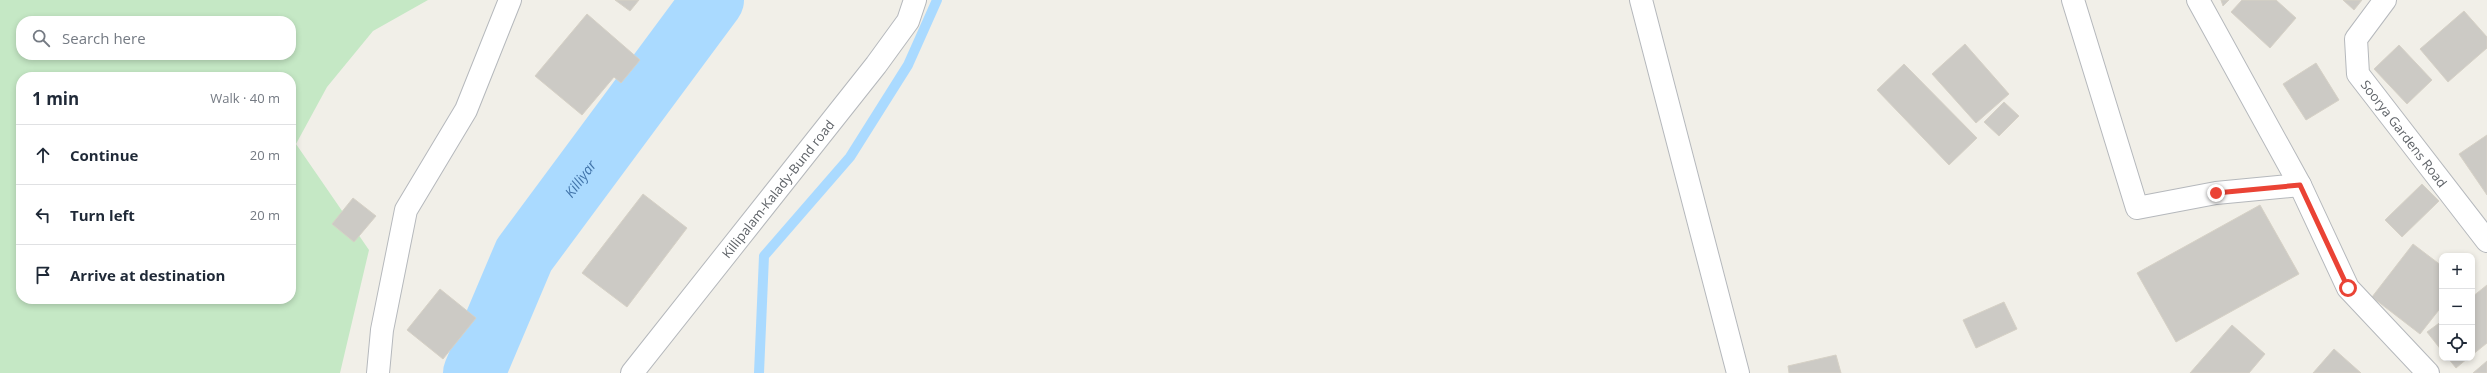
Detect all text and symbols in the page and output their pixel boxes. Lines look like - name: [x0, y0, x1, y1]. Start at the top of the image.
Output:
- search box: [16, 16, 296, 60]
- icon: search: [30, 27, 52, 49]
- text: Search here: [62, 28, 146, 48]
- street label: Soorya Gardens Road: [2357, 76, 2451, 191]
- text: 1 min: [32, 87, 79, 110]
- text: Walk · 40 m: [210, 89, 280, 107]
- street label: Killipalam-Kalady-Bund road: [718, 116, 838, 262]
- icon: ahead: [32, 144, 54, 166]
- text: Continue: [70, 145, 138, 165]
- text: 20 m: [250, 146, 280, 164]
- water label: Killiyar: [560, 156, 600, 201]
- route end: [2207, 184, 2225, 202]
- icon: left: [32, 204, 54, 226]
- text: Turn left: [70, 205, 135, 225]
- text: 20 m: [250, 206, 280, 224]
- map controls: [2439, 253, 2475, 361]
- button: +: [2439, 253, 2475, 289]
- icon: arrive: [32, 264, 54, 286]
- text: Arrive at destination: [70, 265, 225, 285]
- route start: [2339, 279, 2357, 297]
- button: −: [2439, 289, 2475, 325]
- button: locate: [2439, 325, 2475, 361]

